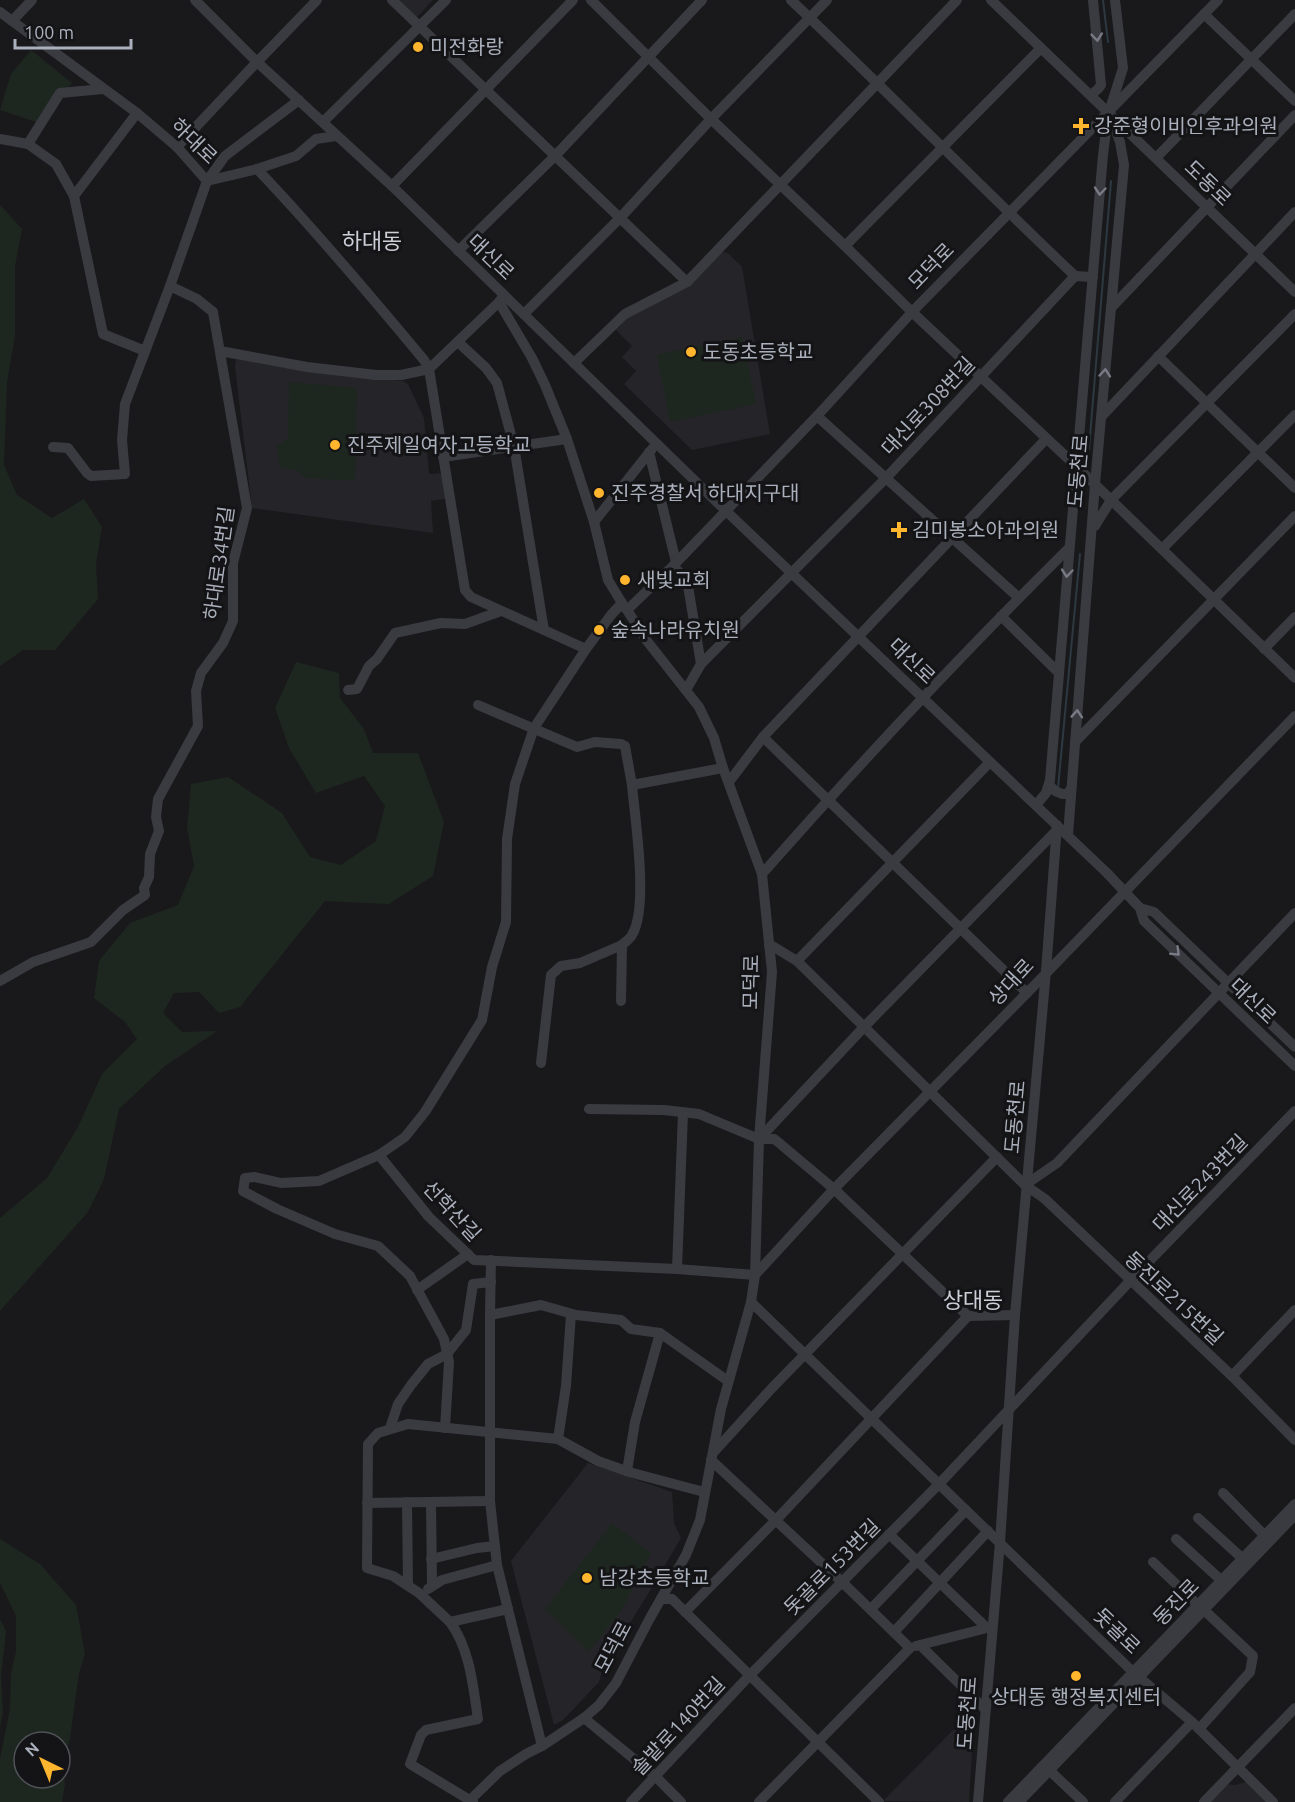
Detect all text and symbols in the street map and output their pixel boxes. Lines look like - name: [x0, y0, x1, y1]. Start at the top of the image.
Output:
- scale bar: [15, 12, 130, 50]
- text: 100 m: [24, 22, 74, 42]
- one-way arrow: [1090, 32, 1103, 41]
- place label: 미전화랑: [430, 35, 504, 58]
- marker: 미전화랑: [411, 40, 425, 54]
- street label: 하대로: [167, 113, 222, 168]
- place label: 강준형이비인후과의원: [1094, 114, 1278, 137]
- marker: 강준형이비인후과의원: [1072, 117, 1090, 135]
- street label: 도동로: [1181, 155, 1236, 210]
- one-way arrow: [1094, 186, 1107, 195]
- district label: 하대동: [342, 228, 402, 253]
- street label: 대신로: [464, 229, 519, 284]
- street label: 모덕로: [903, 238, 958, 293]
- place label: 도동초등학교: [703, 340, 813, 363]
- marker: 도동초등학교: [684, 345, 698, 359]
- street label: 대신로308번길: [876, 352, 979, 460]
- one-way arrow: [1098, 369, 1111, 378]
- place label: 진주제일여자고등학교: [347, 433, 531, 456]
- street label: 도동천로: [1063, 433, 1092, 509]
- marker: 진주제일여자고등학교: [328, 438, 342, 452]
- place label: 진주경찰서 하대지구대: [611, 481, 800, 504]
- marker: 진주경찰서 하대지구대: [592, 486, 606, 500]
- street label: 하대로34번길: [199, 505, 238, 621]
- place label: 김미봉소아과의원: [912, 518, 1059, 541]
- marker: 김미봉소아과의원: [890, 521, 908, 539]
- place label: 새빛교회: [637, 568, 711, 591]
- one-way arrow: [1061, 569, 1074, 578]
- marker: 새빛교회: [618, 573, 632, 587]
- place label: 숲속나라유치원: [611, 618, 740, 641]
- marker: 숲속나라유치원: [592, 623, 606, 637]
- street label: 대신로: [885, 633, 940, 688]
- one-way arrow: [1070, 710, 1083, 719]
- one-way arrow: [1170, 945, 1180, 956]
- street label: 모덕로: [739, 954, 762, 1010]
- street label: 상대로: [983, 954, 1038, 1010]
- street label: 대신로: [1226, 973, 1281, 1028]
- street label: 도동천로: [1000, 1079, 1029, 1155]
- street label: 대신로243번길: [1148, 1129, 1252, 1236]
- street label: 선학산길: [419, 1176, 486, 1245]
- street label: 동진로215번길: [1120, 1246, 1228, 1349]
- district label: 상대동: [943, 1287, 1003, 1312]
- street label: 돗골로153번길: [779, 1514, 884, 1619]
- place label: 남강초등학교: [599, 1566, 709, 1589]
- marker: 남강초등학교: [580, 1571, 594, 1585]
- street label: 동진로: [1148, 1574, 1203, 1629]
- street label: 돗골로: [1090, 1603, 1145, 1658]
- street label: 모덕로: [589, 1617, 636, 1677]
- marker: 상대동 행정복지센터: [1069, 1669, 1083, 1683]
- street label: 솔밭로140번길: [626, 1672, 729, 1780]
- street label: 도동천로: [952, 1675, 981, 1750]
- place label: 상대동 행정복지센터: [991, 1685, 1161, 1708]
- north arrow: [12, 1730, 72, 1790]
- text: N: [21, 1738, 42, 1760]

